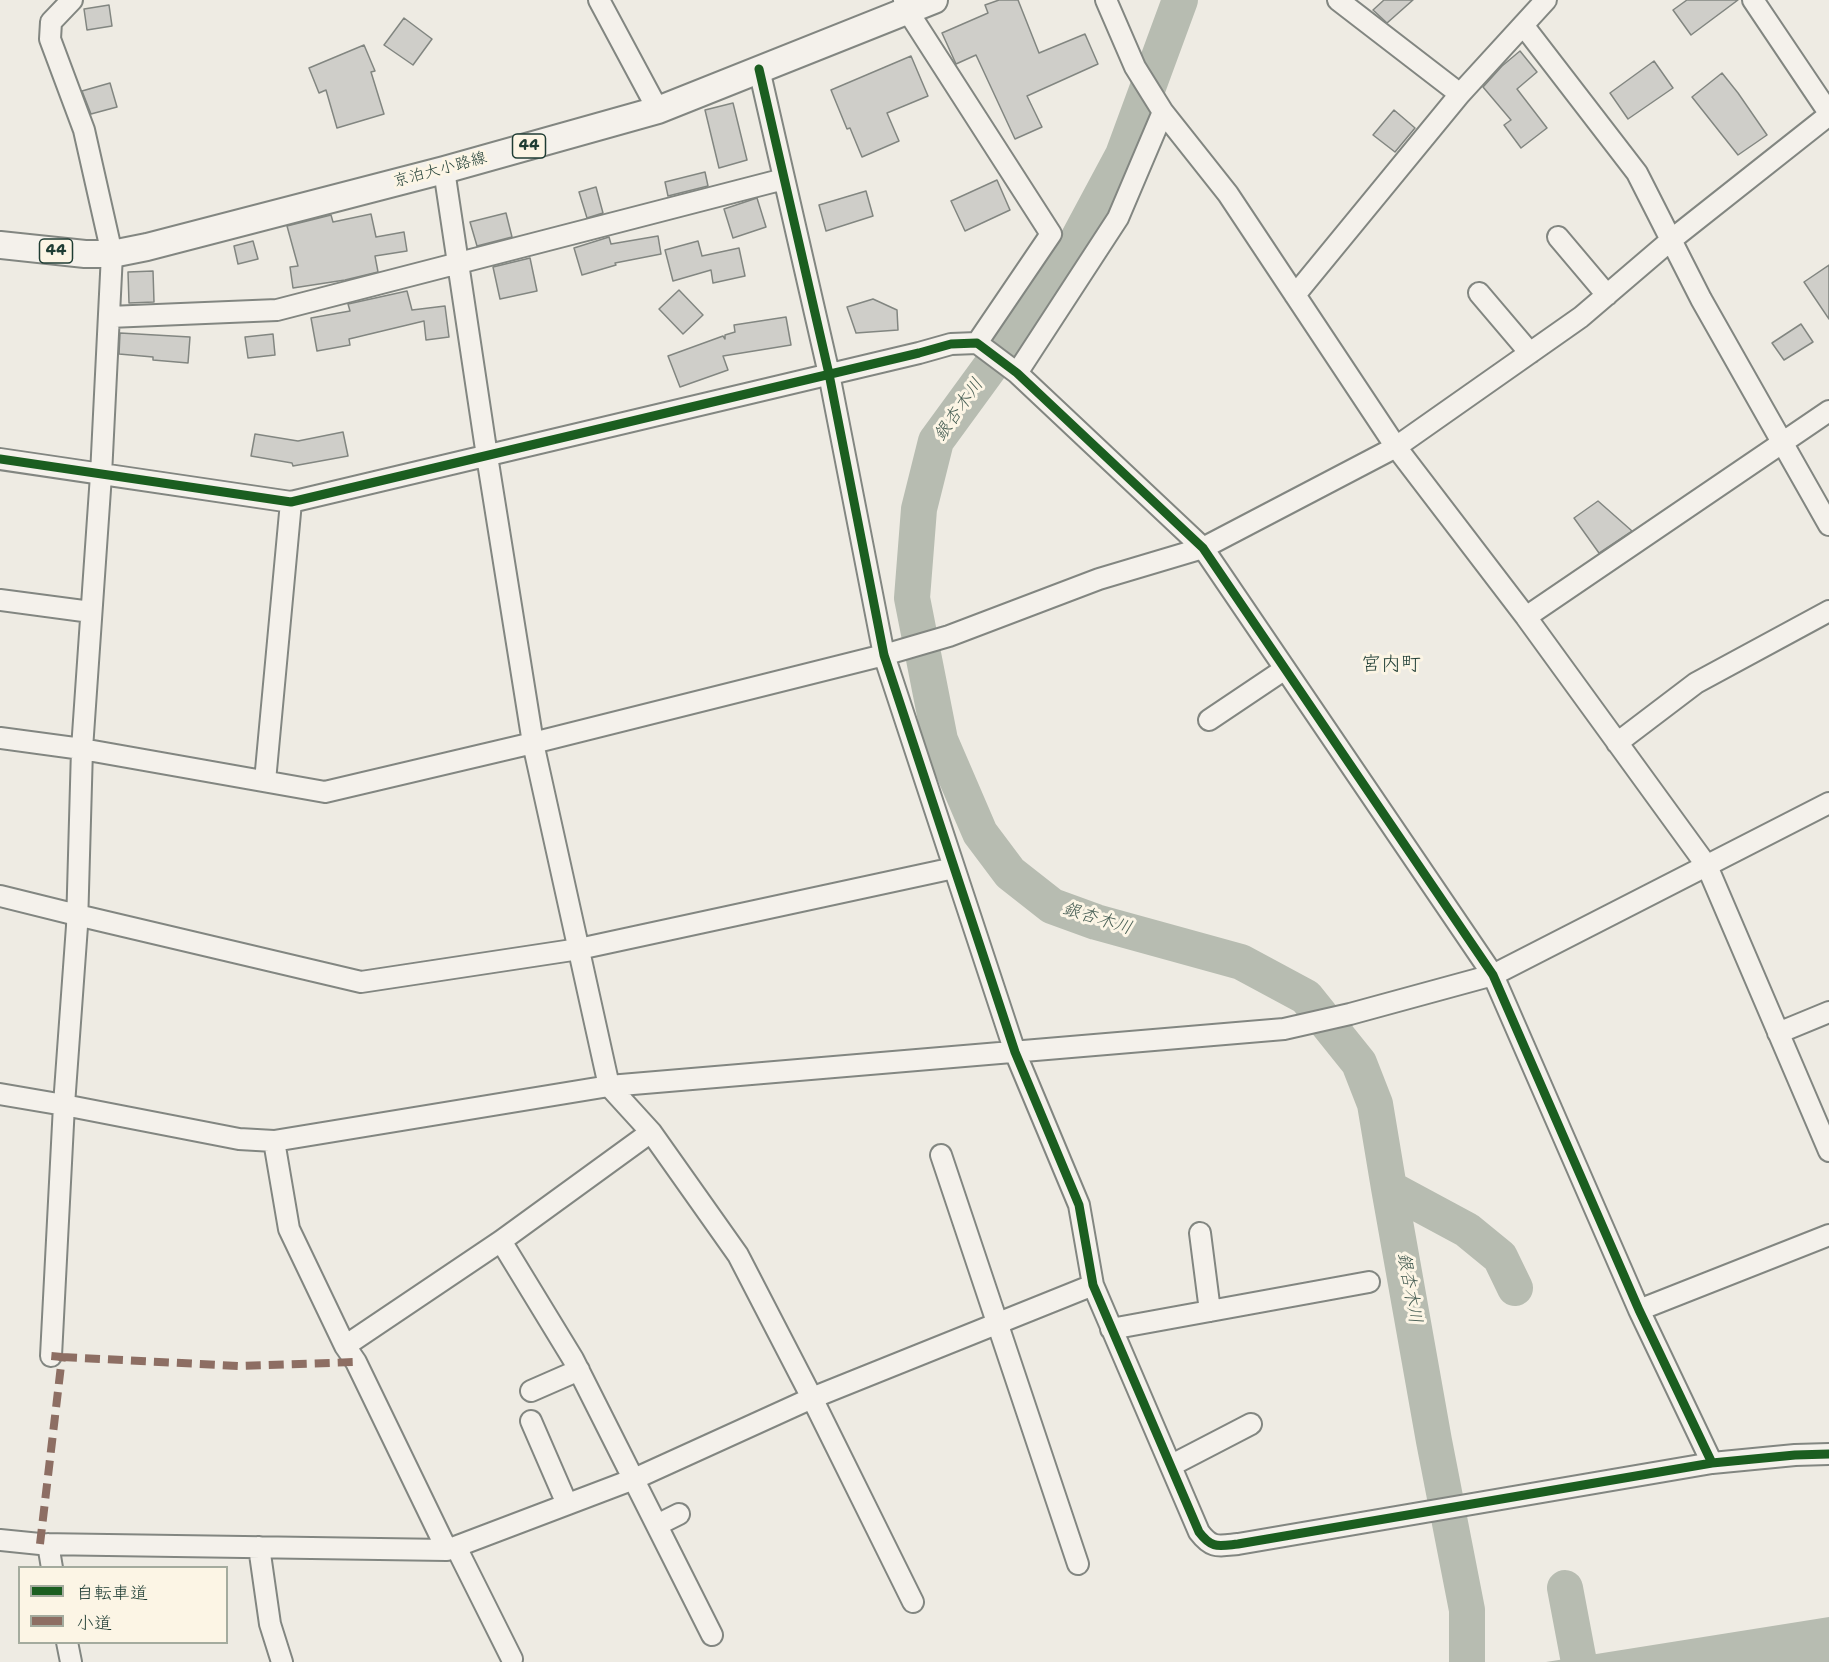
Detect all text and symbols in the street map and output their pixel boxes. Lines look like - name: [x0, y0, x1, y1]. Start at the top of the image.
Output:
- road number: 44: [512, 134, 546, 158]
- street label: 京泊大小路線: [391, 148, 489, 192]
- road number: 44: [40, 239, 72, 263]
- water label: 銀杏木川: [930, 374, 988, 446]
- district label: 宮内町: [1361, 653, 1421, 677]
- water label: 銀杏木川: [1059, 898, 1135, 940]
- water label: 銀杏木川: [1392, 1251, 1426, 1325]
- legend: [18, 1566, 228, 1644]
- text: 自転車道: [76, 1581, 148, 1605]
- text: 小道: [76, 1611, 112, 1635]

